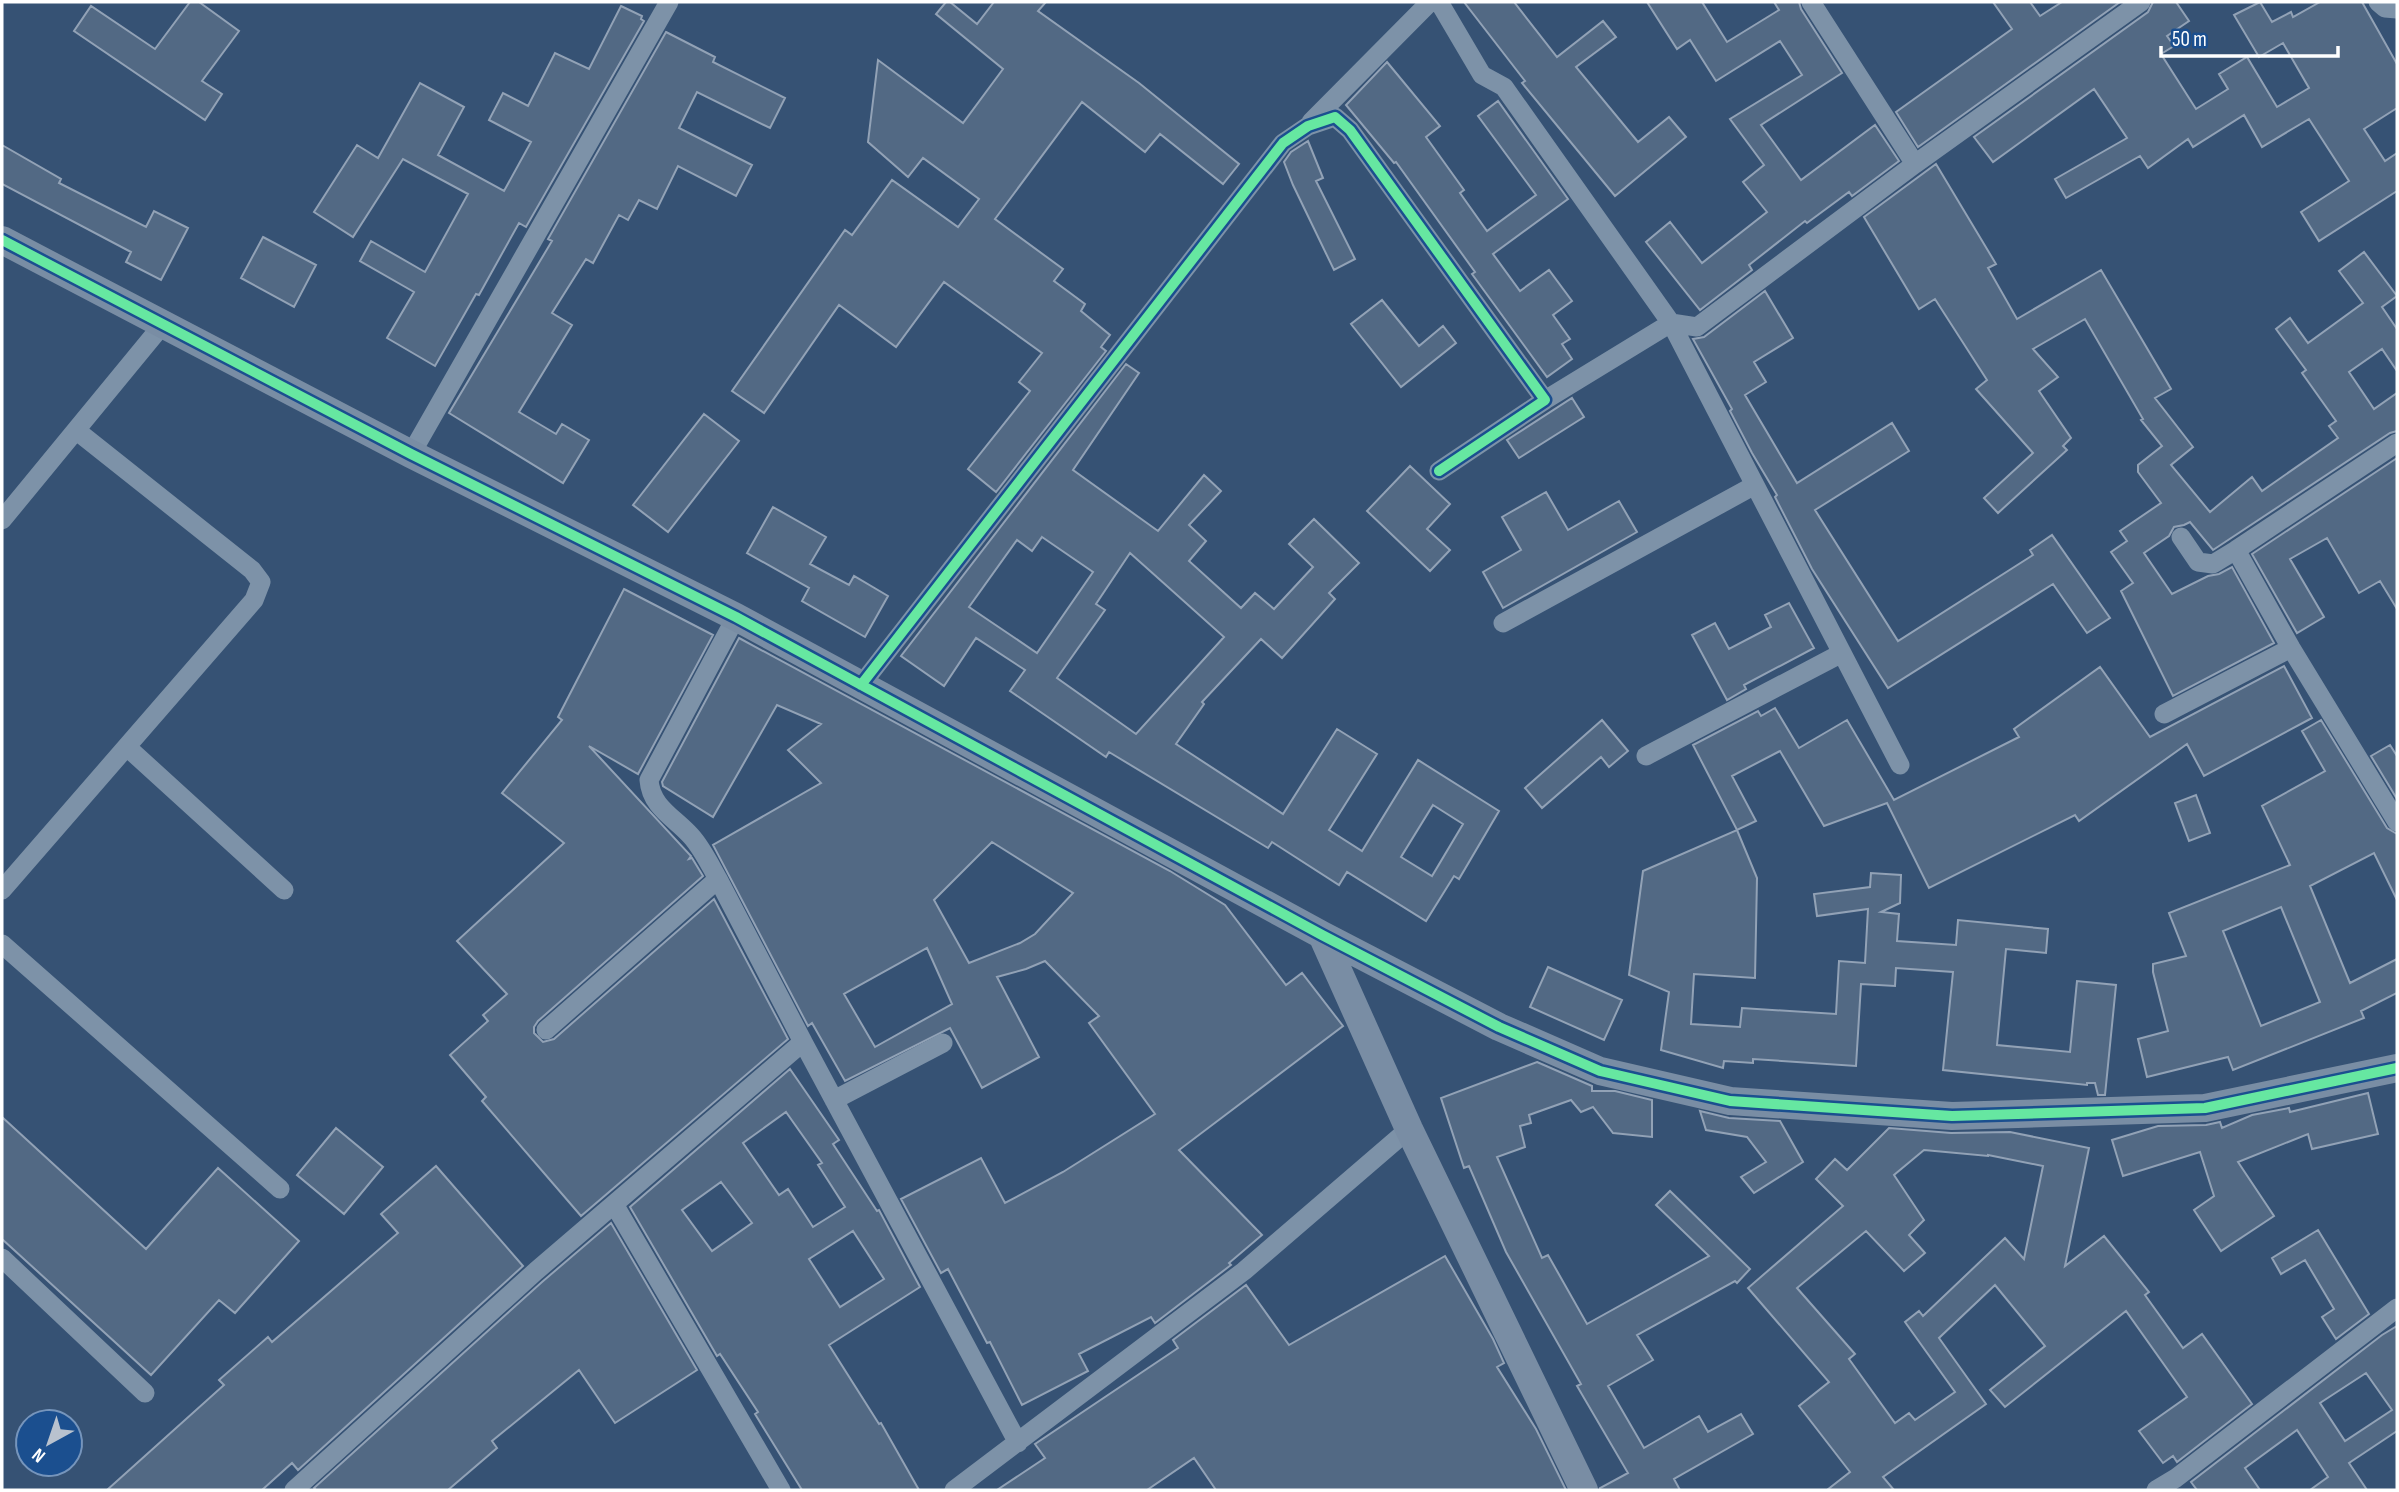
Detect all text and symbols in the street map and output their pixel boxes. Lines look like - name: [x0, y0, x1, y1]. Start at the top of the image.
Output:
- scale bar: [2161, 14, 2338, 58]
- text: 50 m: [2172, 27, 2207, 52]
- north arrow: [14, 1408, 84, 1478]
- text: N: [28, 1443, 50, 1467]

